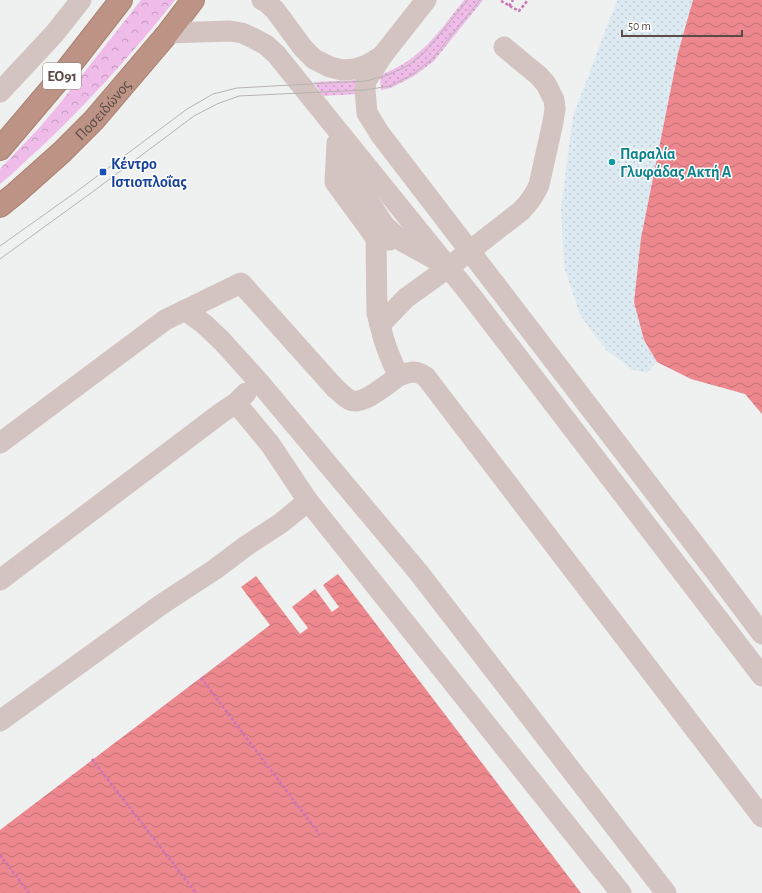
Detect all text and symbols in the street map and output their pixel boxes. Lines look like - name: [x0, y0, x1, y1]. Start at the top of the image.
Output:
- scale bar: [622, 12, 742, 38]
- text: 50 m: [628, 20, 651, 32]
- road number: ΕΟ91: [43, 63, 81, 89]
- street label: Ποσειδώνος: [72, 77, 135, 143]
- place label: Παραλία Γλυφάδας Ακτή Α: [620, 146, 732, 181]
- place label: Κέντρο Ιστιοπλοΐας: [111, 156, 187, 191]
- marker: Παραλία Γλυφάδας Ακτή Α: [607, 157, 617, 167]
- marker: Κέντρο Ιστιοπλοΐας: [98, 167, 108, 177]

